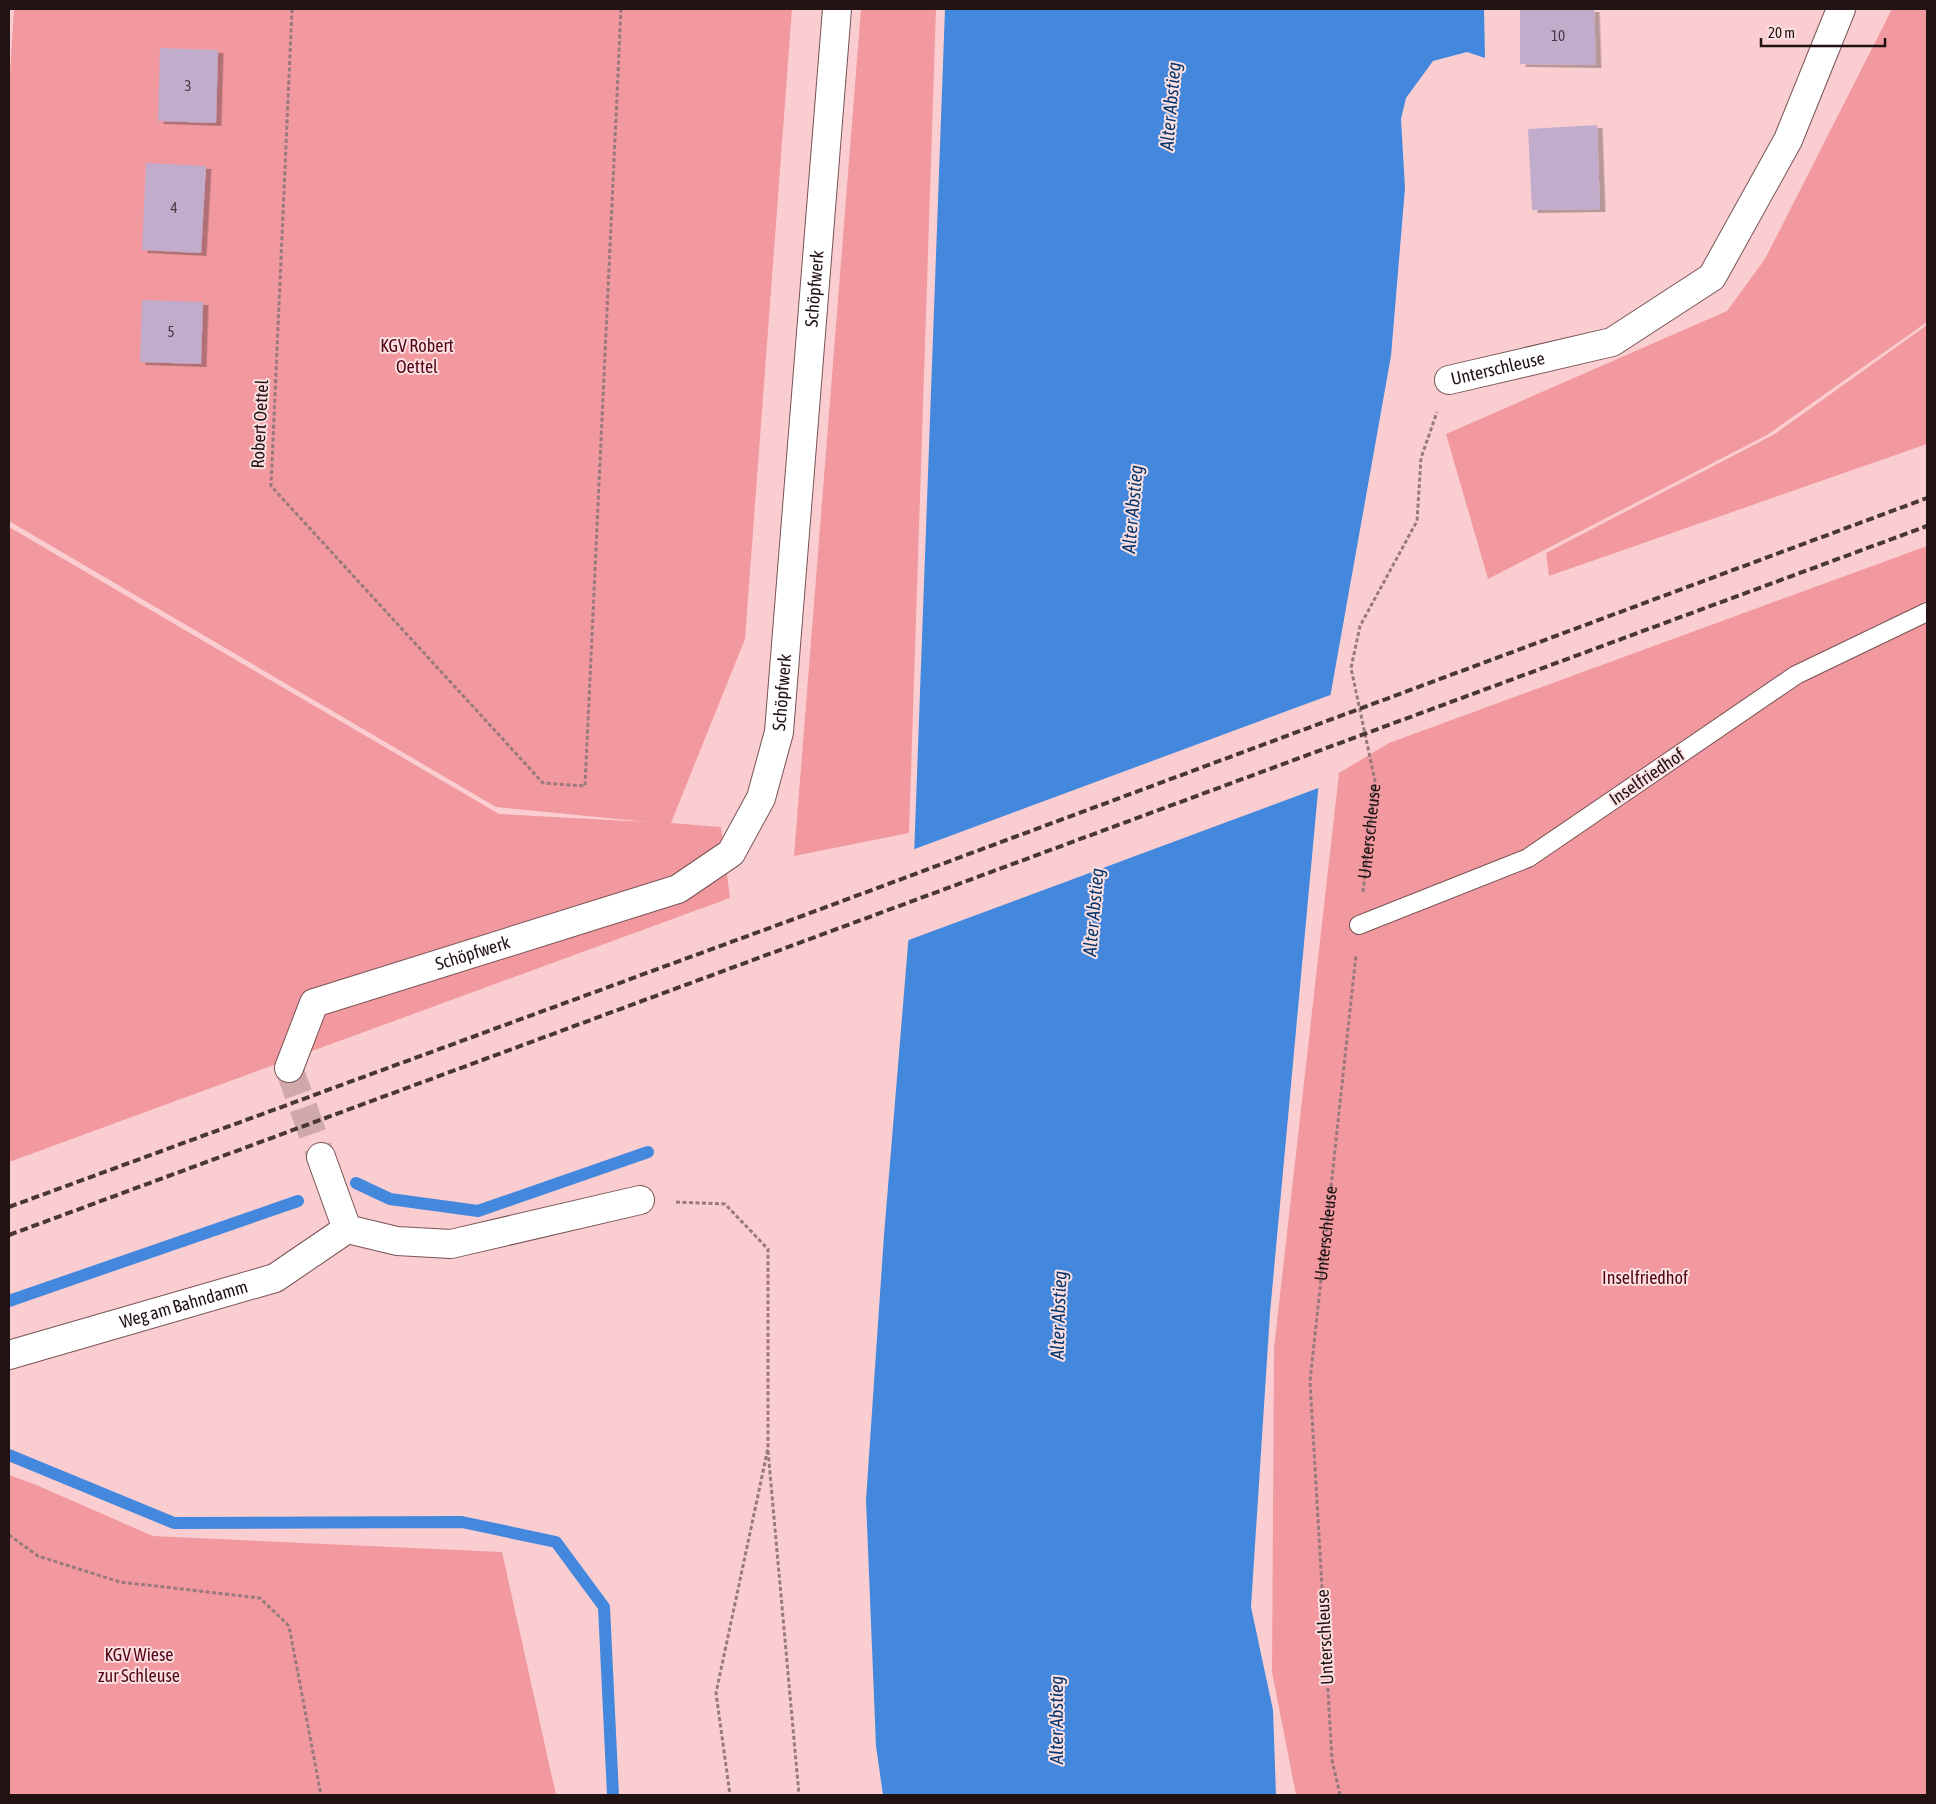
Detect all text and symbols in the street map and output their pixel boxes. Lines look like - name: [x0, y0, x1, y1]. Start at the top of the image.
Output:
- scale bar: [1761, 15, 1885, 47]
- text: 20 m: [1768, 24, 1795, 41]
- house number: 10: [1551, 27, 1565, 44]
- water label: Alter Abstieg: [1155, 61, 1185, 152]
- house number: 3: [184, 77, 192, 94]
- house number: 4: [170, 199, 178, 216]
- street label: Schöpfwerk: [801, 249, 828, 328]
- house number: 5: [167, 323, 175, 340]
- park label: KGV Robert Oettel: [380, 335, 454, 377]
- street label: Unterschleuse: [1449, 347, 1547, 389]
- street label: Robert Oettel: [247, 379, 272, 469]
- water label: Alter Abstieg: [1117, 464, 1147, 555]
- street label: Schöpfwerk: [768, 653, 795, 731]
- street label: Inselfriedhof: [1605, 744, 1688, 809]
- street label: Unterschleuse: [1353, 783, 1385, 880]
- water label: Alter Abstieg: [1078, 867, 1108, 958]
- street label: Schöpfwerk: [433, 931, 513, 974]
- street label: Unterschleuse: [1310, 1185, 1341, 1282]
- park label: Inselfriedhof: [1602, 1267, 1688, 1288]
- water label: Alter Abstieg: [1045, 1270, 1071, 1361]
- street label: Weg am Bahndamm: [117, 1275, 250, 1332]
- street label: Unterschleuse: [1312, 1589, 1337, 1685]
- park label: KGV Wiese zur Schleuse: [98, 1644, 180, 1686]
- water label: Alter Abstieg: [1045, 1676, 1067, 1765]

